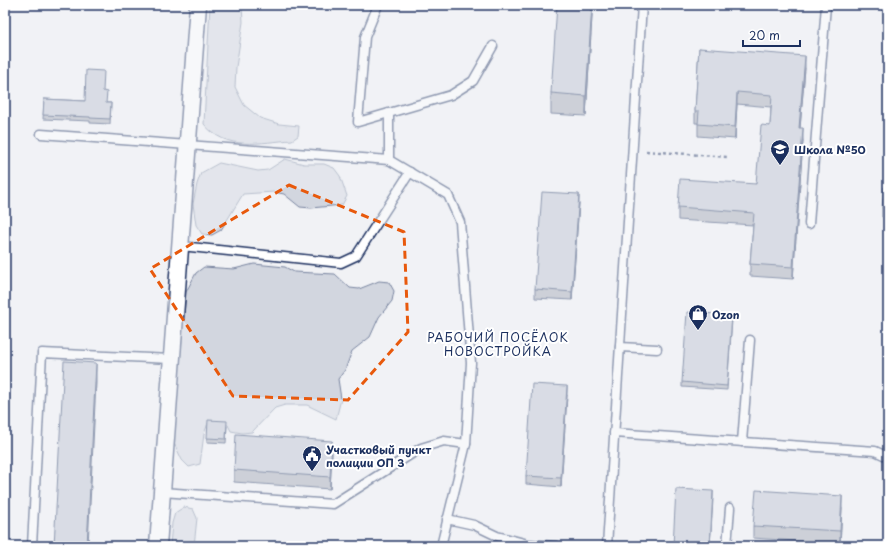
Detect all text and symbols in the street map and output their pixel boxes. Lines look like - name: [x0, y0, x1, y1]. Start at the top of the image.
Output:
- scale bar: [743, 22, 800, 48]
- text: 20 m: [749, 26, 780, 44]
- school or university icon: Школа №50: [769, 138, 791, 166]
- place label: Школа №50: [794, 141, 866, 158]
- shop icon: Ozon: [687, 303, 709, 331]
- place label: Ozon: [712, 306, 740, 323]
- district label: РАБОЧИЙ ПОСЁЛОК НОВОСТРОЙКА: [427, 328, 569, 360]
- place label: Участковый пункт полиции ОП 3: [326, 441, 431, 471]
- public building icon: Участковый пункт полиции ОП 3: [301, 444, 323, 472]

